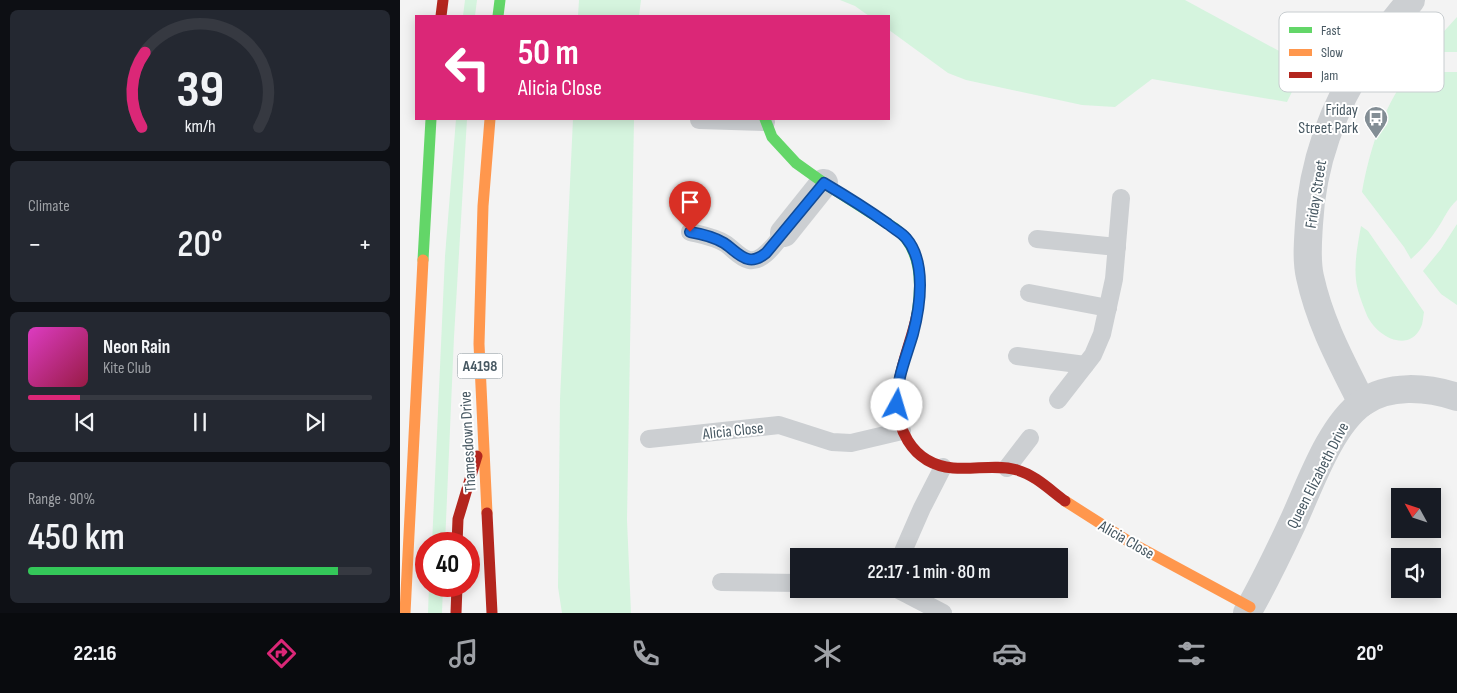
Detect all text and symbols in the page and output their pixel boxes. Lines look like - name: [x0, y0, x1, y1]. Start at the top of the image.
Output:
- legend: [1279, 12, 1444, 92]
- text: Fast: [1321, 22, 1341, 39]
- text: 50 m: [518, 32, 579, 75]
- icon: left: [435, 35, 500, 100]
- text: Slow: [1321, 44, 1343, 61]
- text: 39: [176, 59, 224, 122]
- text: Jam: [1320, 67, 1338, 84]
- text: Alicia Close: [518, 75, 602, 102]
- place label: Friday Street Park: [1298, 101, 1358, 138]
- bus stop icon: Friday Street Park: [1363, 105, 1389, 139]
- text: km/h: [185, 116, 215, 137]
- street label: Friday Street: [1302, 159, 1331, 230]
- pin: [669, 181, 711, 232]
- icon: arrive: [676, 188, 704, 216]
- text: Climate: [28, 197, 70, 216]
- text: 20°: [177, 222, 223, 267]
- text: −: [28, 228, 42, 261]
- text: +: [358, 228, 372, 261]
- text: Neon Rain: [103, 336, 170, 359]
- road number: A4198: [458, 354, 502, 378]
- text: Kite Club: [103, 359, 151, 378]
- position arrow: [870, 378, 922, 430]
- street label: Thamesdown Drive: [456, 391, 481, 493]
- icon: previous: [71, 408, 99, 436]
- icon: pause: [186, 408, 214, 436]
- icon: next: [301, 408, 329, 436]
- street label: Alicia Close: [701, 419, 764, 444]
- street label: Queen Elizabeth Drive: [1283, 419, 1353, 532]
- north arrow: [1391, 488, 1441, 538]
- map controls: [1391, 488, 1441, 598]
- text: Range · 90%: [28, 490, 95, 509]
- text: 450 km: [28, 515, 125, 560]
- street label: Alicia Close: [1094, 516, 1157, 564]
- speed limit sign: 40: [415, 532, 480, 597]
- button: sound: [1391, 548, 1441, 598]
- text: 22:17 · 1 min · 80 m: [867, 561, 991, 584]
- icon: directions: [264, 636, 299, 671]
- icon: music: [446, 636, 481, 671]
- icon: phone: [628, 636, 663, 671]
- icon: climate: [810, 636, 845, 671]
- icon: car: [992, 636, 1027, 671]
- icon: filters: [1174, 636, 1209, 671]
- text: 22:16: [74, 640, 117, 667]
- text: 20°: [1356, 640, 1383, 667]

